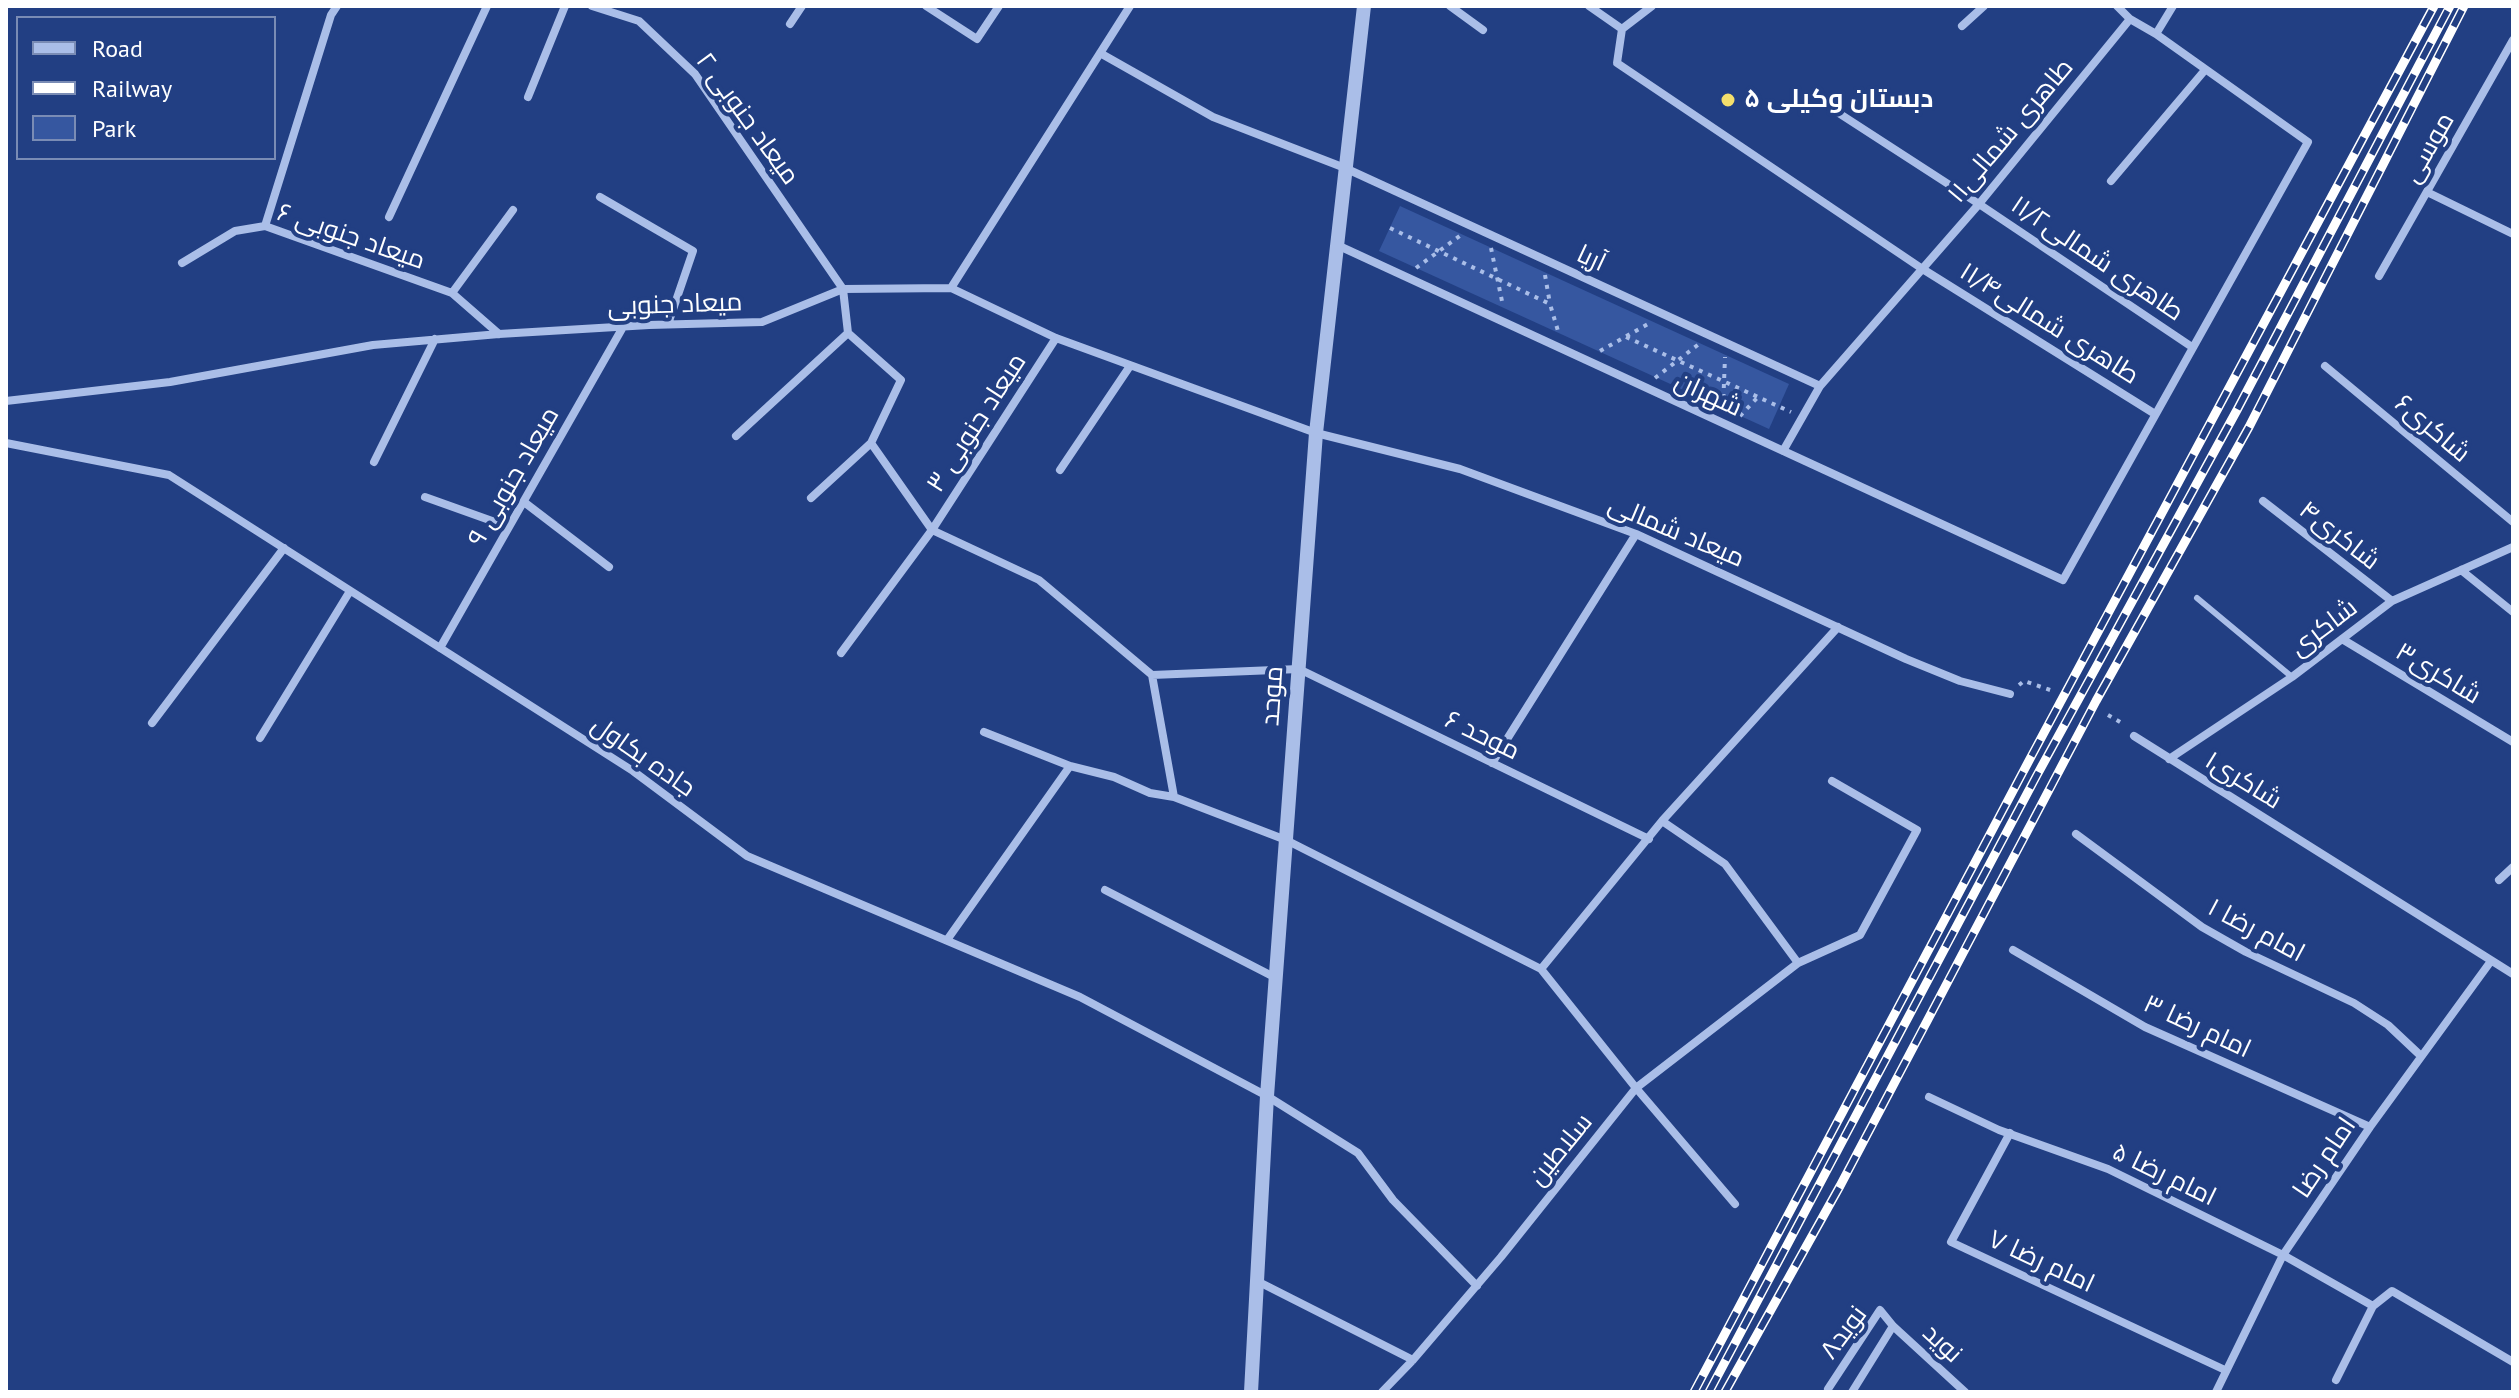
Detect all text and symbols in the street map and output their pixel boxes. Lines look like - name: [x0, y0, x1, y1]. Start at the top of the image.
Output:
- legend: [16, 16, 276, 160]
- text: Road: [92, 33, 143, 64]
- street label: میعاد جنوبی ۲: [689, 47, 805, 191]
- street label: طاهری شمالی۱۱: [1942, 53, 2080, 209]
- text: Railway: [92, 73, 172, 104]
- place label: دبستان وکیلی ۵: [1744, 84, 1933, 116]
- marker: دبستان وکیلی ۵: [1719, 91, 1737, 109]
- street label: موسی: [2396, 107, 2462, 189]
- text: Park: [92, 113, 136, 144]
- street label: طاهری شمالی۱۱/۲: [2005, 190, 2189, 328]
- street label: میعاد جنوبی ۶: [273, 197, 429, 277]
- street label: آریا: [1572, 239, 1610, 279]
- street label: طاهری شمالی۱۱/۴: [1954, 256, 2144, 392]
- street label: میعاد جنوبی: [607, 287, 743, 323]
- street label: میعاد جنوبی ۳: [920, 348, 1034, 498]
- street label: شهران: [1669, 366, 1747, 424]
- street label: شاکری۶: [2388, 388, 2476, 470]
- street label: میعاد جنوبی ۹: [462, 402, 566, 552]
- street label: میعاد شمالی: [1603, 489, 1749, 575]
- street label: شاکری۴: [2292, 495, 2386, 577]
- street label: شاکری: [2284, 593, 2364, 663]
- street label: شاکری۳: [2390, 636, 2486, 712]
- street label: موحد: [1255, 665, 1291, 727]
- street label: موحد ۶: [1439, 705, 1525, 767]
- street label: جاده بکاول: [585, 710, 701, 804]
- street label: شاکری۱: [2199, 745, 2287, 817]
- street label: امام رضا ۱: [2202, 892, 2310, 970]
- street label: امام رضا ۳: [2138, 989, 2256, 1065]
- street label: سلاطین: [1522, 1108, 1600, 1192]
- street label: امام رضا: [2287, 1112, 2363, 1204]
- street label: امام رضا ۵: [2107, 1137, 2221, 1213]
- street label: امام رضا ۷: [1983, 1224, 2099, 1300]
- street label: نوید۸: [1814, 1300, 1874, 1366]
- street label: نوید: [1916, 1318, 1968, 1370]

